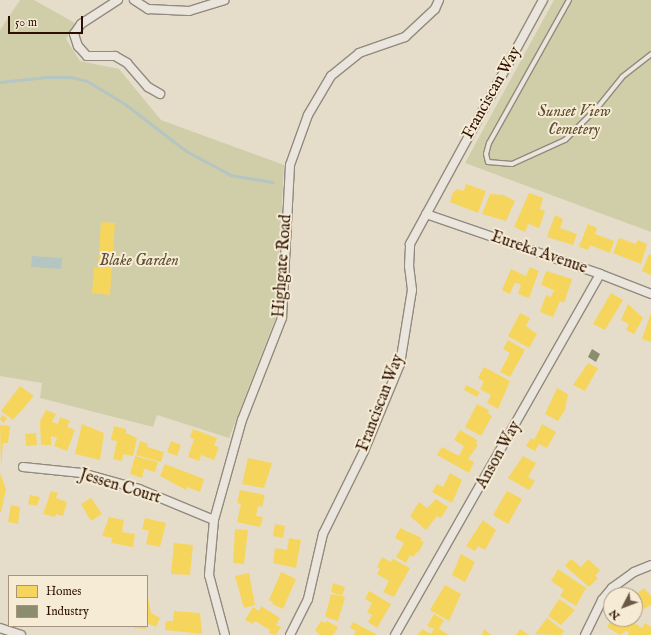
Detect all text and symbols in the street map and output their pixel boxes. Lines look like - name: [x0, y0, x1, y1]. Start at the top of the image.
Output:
- scale bar: [10, 8, 85, 34]
- text: 50 m: [15, 15, 37, 30]
- street label: Franciscan Way: [459, 43, 525, 143]
- park label: Sunset View Cemetery: [538, 102, 610, 140]
- street label: Highgate Road: [270, 214, 296, 318]
- street label: Eureka Avenue: [488, 228, 590, 278]
- park label: Blake Garden: [99, 251, 179, 271]
- street label: Franciscan Way: [354, 352, 408, 454]
- street label: Anson Way: [473, 418, 525, 492]
- street label: Jessen Court: [77, 466, 163, 508]
- legend: [8, 575, 148, 627]
- text: Homes: [46, 584, 82, 599]
- north arrow: [603, 587, 643, 627]
- text: Industry: [46, 604, 89, 619]
- text: N: [606, 606, 623, 623]

